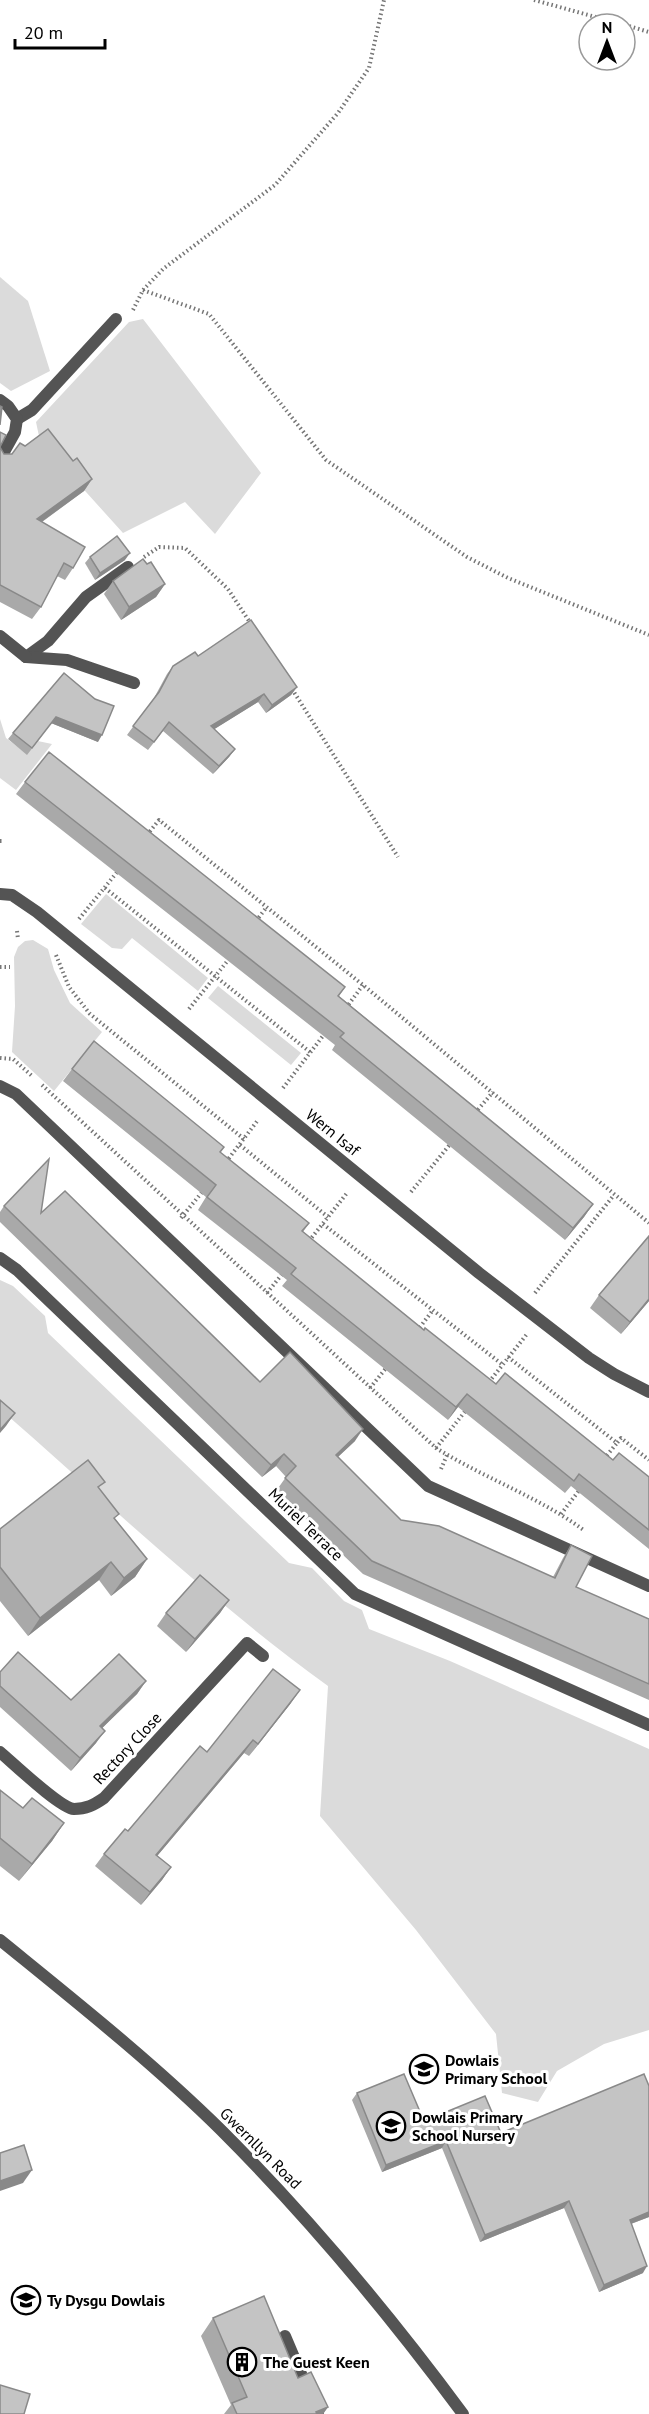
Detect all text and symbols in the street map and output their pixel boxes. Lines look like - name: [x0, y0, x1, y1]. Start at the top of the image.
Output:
- scale bar: [15, 12, 105, 50]
- north arrow: [577, 12, 637, 72]
- text: N: [602, 17, 612, 37]
- text: 20 m: [24, 21, 63, 44]
- street label: Wern Isaf: [302, 1104, 365, 1160]
- street label: Muriel Terrace: [264, 1483, 348, 1565]
- street label: Rectory Close: [88, 1708, 166, 1788]
- place label: Dowlais Primary School: [445, 2050, 547, 2088]
- school or university icon: Dowlais Primary School: [408, 2053, 440, 2085]
- street label: Gwernllyn Road: [216, 2103, 306, 2193]
- place label: Dowlais Primary School Nursery: [412, 2107, 523, 2145]
- school or university icon: Dowlais Primary School Nursery: [375, 2110, 407, 2142]
- school or university icon: Ty Dysgu Dowlais: [10, 2284, 42, 2316]
- place label: Ty Dysgu Dowlais: [47, 2290, 165, 2310]
- building icon: The Guest Keen: [226, 2346, 258, 2378]
- place label: The Guest Keen: [263, 2352, 370, 2372]

